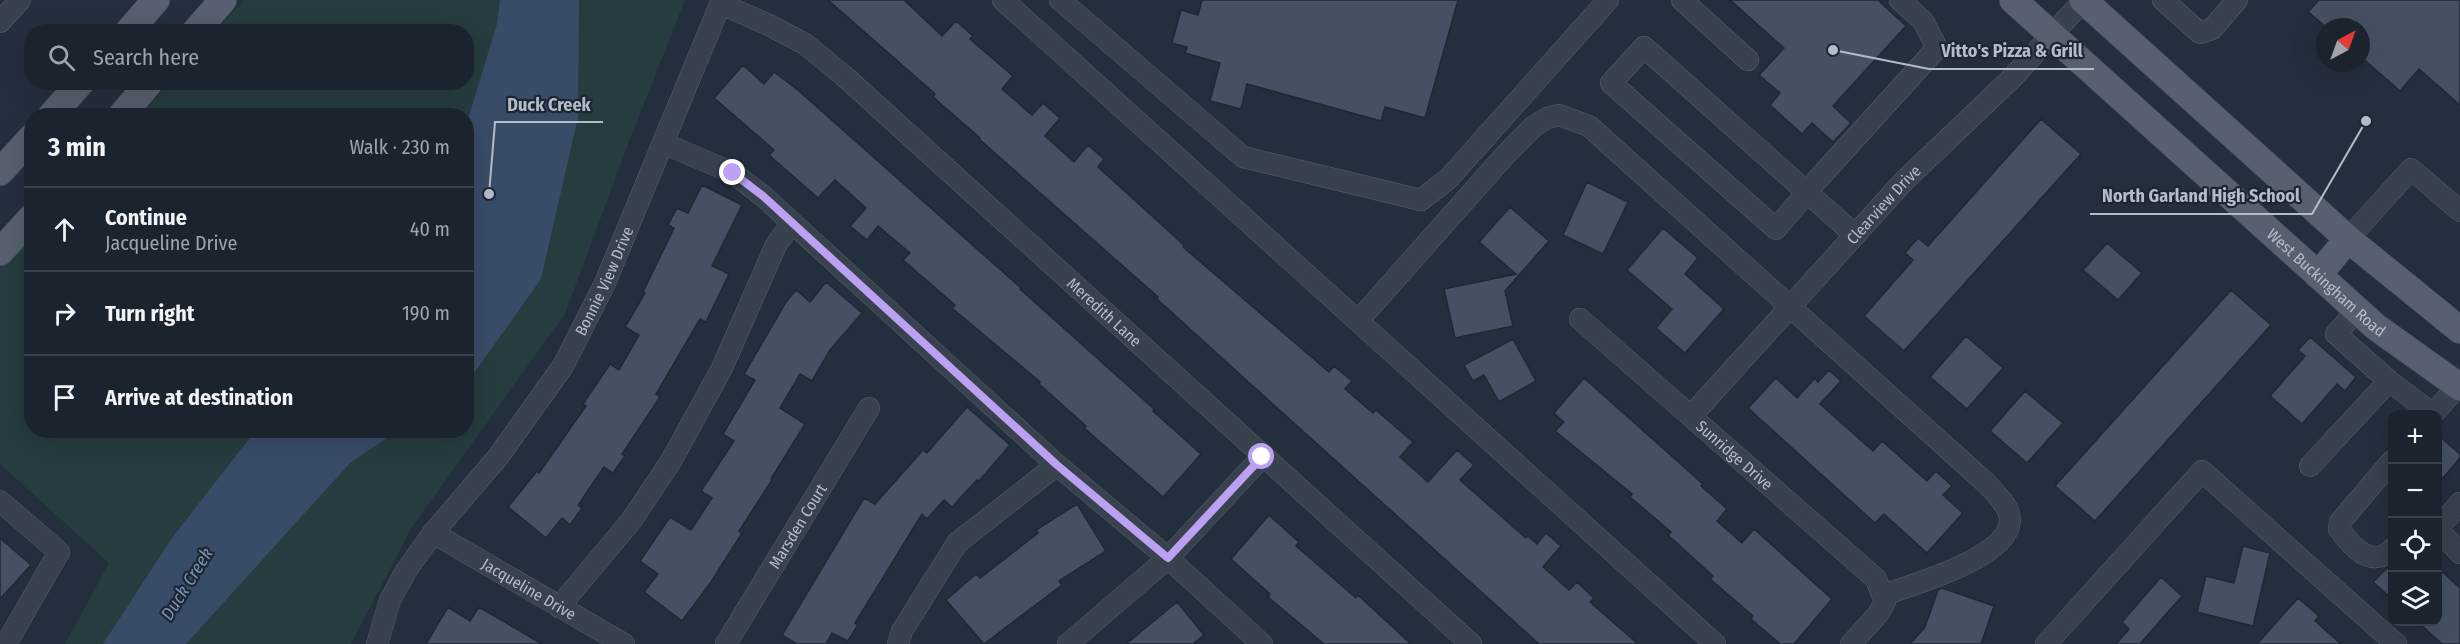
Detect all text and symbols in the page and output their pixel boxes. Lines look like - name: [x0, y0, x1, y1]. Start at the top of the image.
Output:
- north arrow: [2316, 18, 2370, 72]
- search box: [24, 24, 474, 90]
- callout: Vitto's Pizza & Grill: [1929, 33, 2094, 69]
- text: Vitto's Pizza & Grill: [1940, 40, 2083, 62]
- icon: search: [45, 41, 78, 74]
- text: Search here: [93, 44, 199, 71]
- callout: Duck Creek: [495, 86, 603, 122]
- text: Duck Creek: [507, 94, 592, 116]
- text: 3 min: [48, 132, 106, 163]
- text: Walk · 230 m: [349, 135, 450, 159]
- route end: [719, 159, 745, 185]
- street label: Clearview Drive: [1842, 161, 1924, 248]
- callout: North Garland High School: [2090, 178, 2312, 214]
- text: North Garland High School: [2102, 185, 2300, 207]
- text: Continue: [105, 204, 187, 231]
- icon: ahead: [48, 213, 81, 246]
- text: 40 m: [410, 217, 450, 241]
- street label: Bonnie View Drive: [571, 223, 637, 339]
- street label: West Buckingham Road: [2263, 224, 2389, 340]
- text: Jacqueline Drive: [105, 231, 237, 255]
- street label: Meredith Lane: [1063, 273, 1146, 350]
- icon: right: [48, 297, 81, 330]
- text: Turn right: [105, 300, 194, 327]
- text: 190 m: [402, 301, 450, 325]
- icon: arrive: [48, 381, 81, 414]
- text: Arrive at destination: [105, 384, 293, 411]
- map controls: [2388, 410, 2442, 626]
- button: +: [2388, 410, 2442, 464]
- street label: Sunridge Drive: [1693, 416, 1777, 494]
- route start: [1248, 443, 1274, 469]
- button: −: [2388, 464, 2442, 518]
- street label: Marsden Court: [765, 480, 831, 572]
- button: locate: [2388, 518, 2442, 572]
- water label: Duck Creek: [156, 544, 218, 624]
- street label: Jacqueline Drive: [478, 554, 580, 624]
- button: layers: [2388, 572, 2442, 626]

